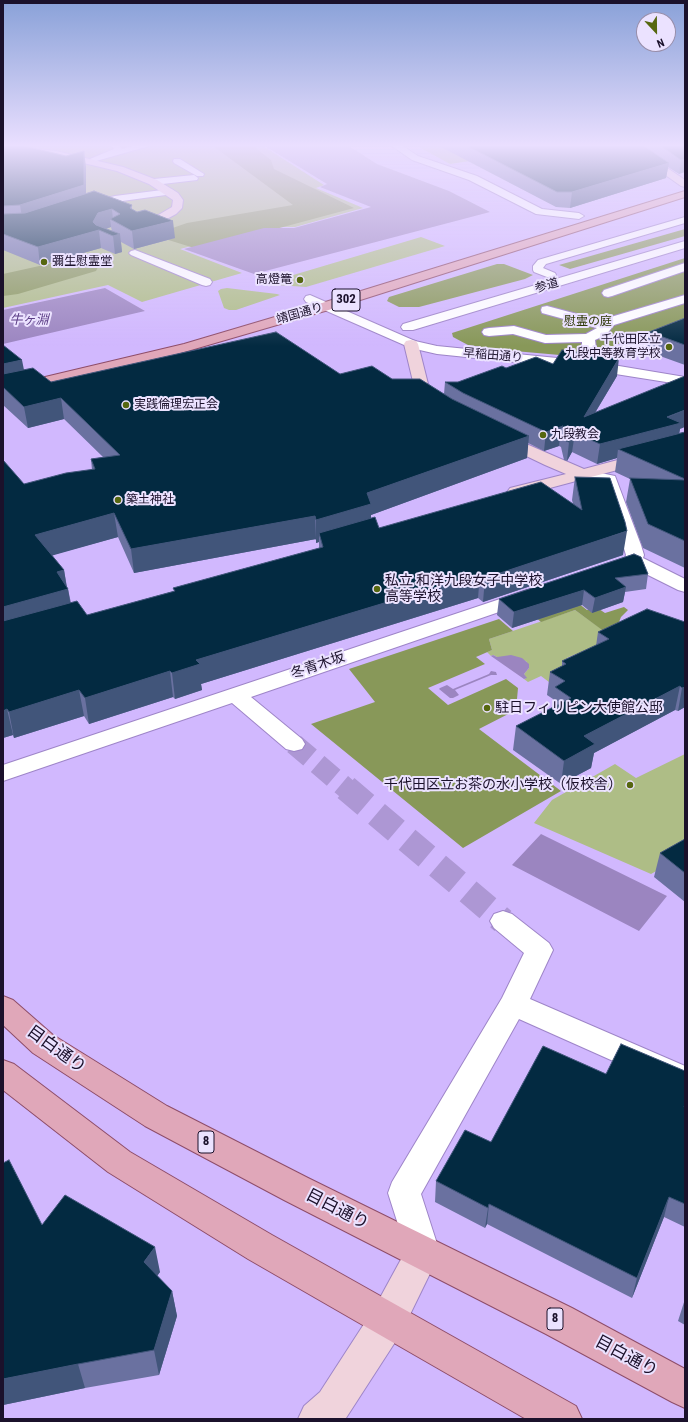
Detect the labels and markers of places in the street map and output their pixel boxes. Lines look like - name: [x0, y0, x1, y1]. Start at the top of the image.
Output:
- place label: 彌生慰霊堂: [52, 255, 112, 269]
- marker: 彌生慰霊堂: [39, 257, 49, 267]
- place label: 高燈篭: [256, 273, 292, 287]
- marker: 高燈篭: [295, 275, 305, 285]
- place label: 千代田区立 九段中等教育学校: [565, 333, 661, 361]
- marker: 千代田区立 九段中等教育学校: [664, 342, 674, 352]
- place label: 実践倫理宏正会: [134, 398, 218, 412]
- marker: 実践倫理宏正会: [121, 400, 131, 410]
- place label: 九段教会: [551, 428, 599, 442]
- marker: 九段教会: [538, 430, 548, 440]
- place label: 築土神社: [126, 493, 174, 507]
- marker: 築土神社: [113, 495, 123, 505]
- place label: 私立 和洋九段女子中学校 高等学校: [385, 573, 542, 606]
- marker: 私立 和洋九段女子中学校 高等学校: [372, 584, 382, 594]
- place label: 駐日フィリピン大使館公邸: [495, 700, 663, 716]
- marker: 駐日フィリピン大使館公邸: [482, 703, 492, 713]
- place label: 千代田区立お茶の水小学校（仮校舎）: [384, 777, 622, 793]
- marker: 千代田区立お茶の水小学校（仮校舎）: [625, 780, 635, 790]

